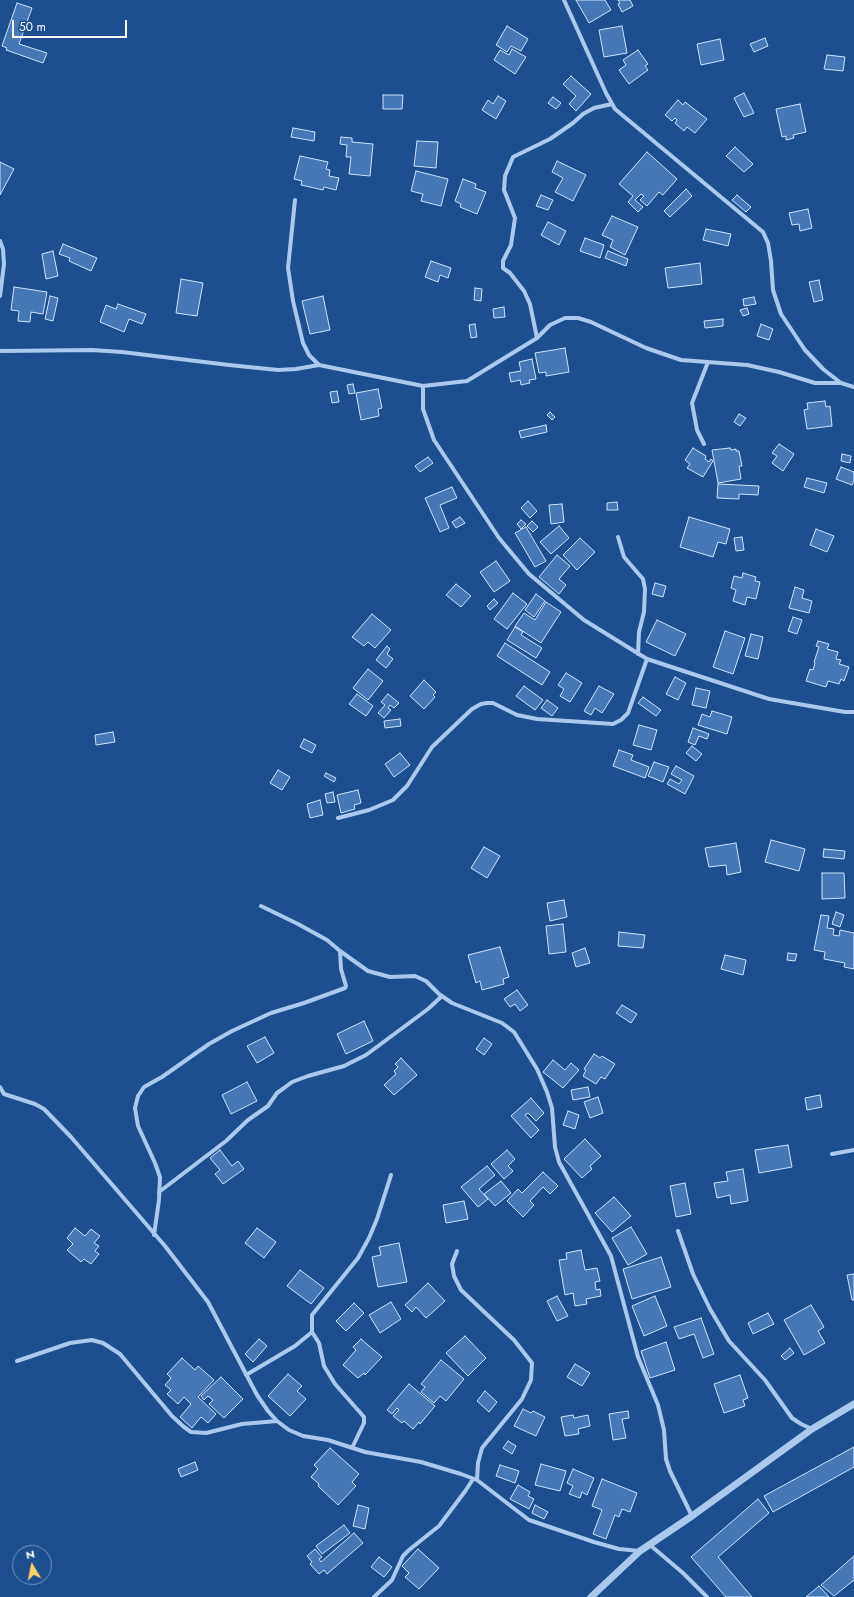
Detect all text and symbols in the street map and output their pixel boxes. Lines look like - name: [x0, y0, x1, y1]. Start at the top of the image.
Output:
- scale bar: [14, 12, 129, 38]
- text: 50 m: [19, 18, 46, 36]
- north arrow: [12, 1545, 52, 1585]
- text: N: [24, 1546, 36, 1563]

